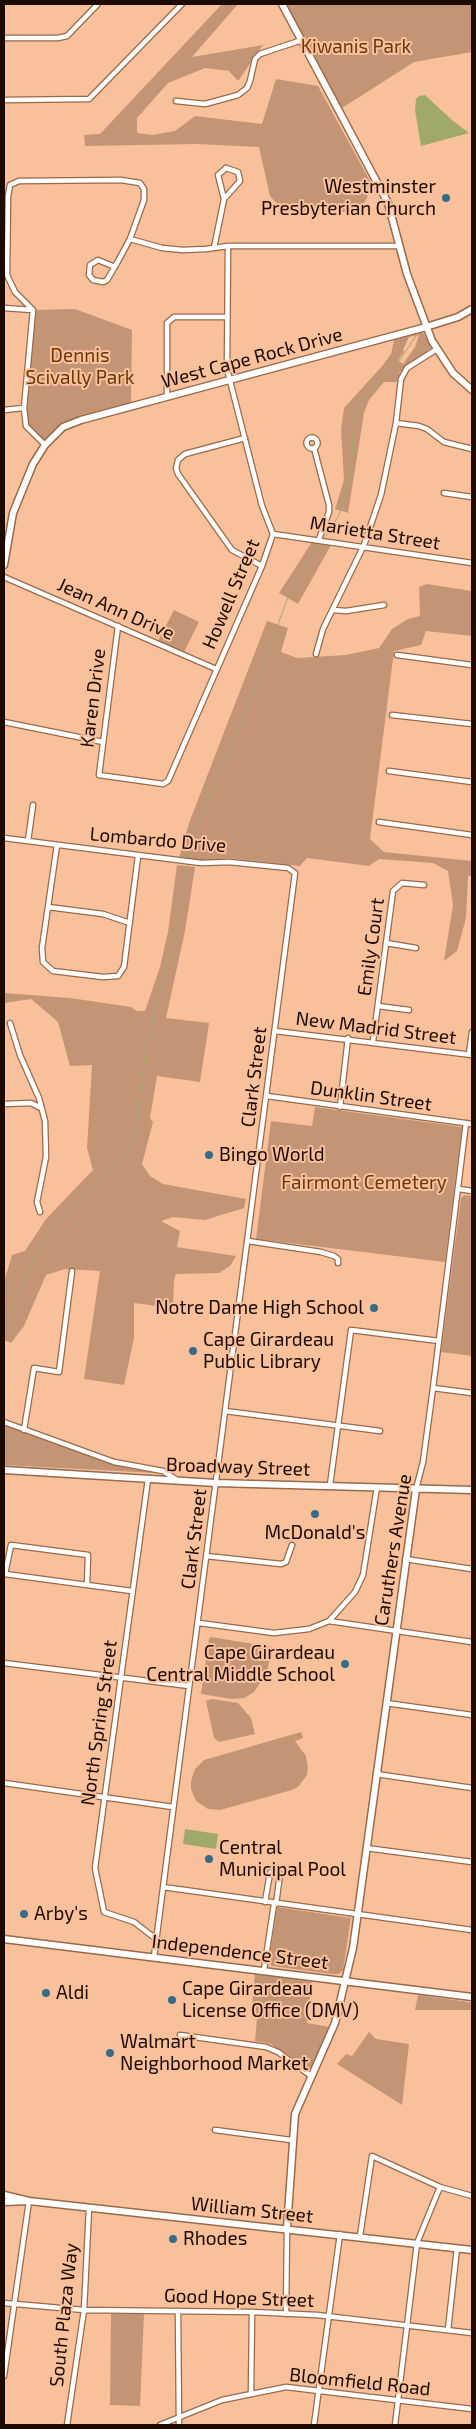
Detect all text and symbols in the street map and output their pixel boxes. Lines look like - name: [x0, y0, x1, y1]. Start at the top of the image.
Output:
- park label: Kiwanis Park: [301, 36, 411, 58]
- place label: Westminster Presbyterian Church: [261, 176, 436, 220]
- marker: Westminster Presbyterian Church: [440, 192, 452, 204]
- street label: West Cape Rock Drive: [159, 323, 345, 393]
- park label: Dennis Scivally Park: [25, 345, 135, 389]
- street label: Marietta Street: [308, 511, 442, 555]
- street label: Howell Street: [198, 535, 264, 653]
- street label: Jean Ann Drive: [54, 573, 178, 645]
- street label: Karen Drive: [76, 647, 110, 749]
- street label: Lombardo Drive: [89, 823, 227, 857]
- street label: Emily Court: [353, 896, 389, 998]
- street label: New Madrid Street: [294, 1007, 458, 1049]
- street label: Clark Street: [237, 1025, 271, 1129]
- street label: Dunklin Street: [309, 1076, 433, 1116]
- place label: Bingo World: [219, 1144, 325, 1166]
- marker: Bingo World: [203, 1149, 215, 1161]
- park label: Fairmont Cemetery: [281, 1172, 447, 1194]
- place label: Notre Dame High School: [155, 1297, 364, 1319]
- marker: Notre Dame High School: [368, 1302, 380, 1314]
- place label: Cape Girardeau Public Library: [203, 1329, 334, 1373]
- marker: Cape Girardeau Public Library: [187, 1345, 199, 1357]
- street label: Broadway Street: [165, 1453, 311, 1481]
- street label: Caruthers Avenue: [370, 1472, 416, 1628]
- street label: Clark Street: [177, 1487, 211, 1591]
- marker: McDonald's: [309, 1508, 321, 1520]
- place label: McDonald's: [265, 1522, 365, 1544]
- street label: North Spring Street: [76, 1639, 122, 1807]
- place label: Cape Girardeau Central Middle School: [146, 1642, 335, 1686]
- marker: Cape Girardeau Central Middle School: [339, 1658, 351, 1670]
- place label: Central Municipal Pool: [219, 1837, 346, 1881]
- marker: Central Municipal Pool: [203, 1853, 215, 1865]
- place label: Arby's: [34, 1903, 88, 1925]
- marker: Arby's: [18, 1908, 30, 1920]
- street label: Independence Street: [150, 1930, 330, 1974]
- place label: Cape Girardeau License Office (DMV): [182, 1978, 359, 2022]
- place label: Aldi: [56, 1982, 89, 2004]
- marker: Aldi: [40, 1987, 52, 1999]
- marker: Cape Girardeau License Office (DMV): [166, 1994, 178, 2006]
- place label: Walmart Neighborhood Market: [120, 2031, 308, 2075]
- marker: Walmart Neighborhood Market: [104, 2047, 116, 2059]
- street label: William Street: [190, 2192, 314, 2228]
- place label: Rhodes: [183, 2228, 247, 2250]
- marker: Rhodes: [167, 2233, 179, 2245]
- street label: South Plaza Way: [45, 2242, 83, 2388]
- street label: Good Hope Street: [163, 2284, 315, 2312]
- street label: Bloomfield Road: [288, 2363, 432, 2401]

